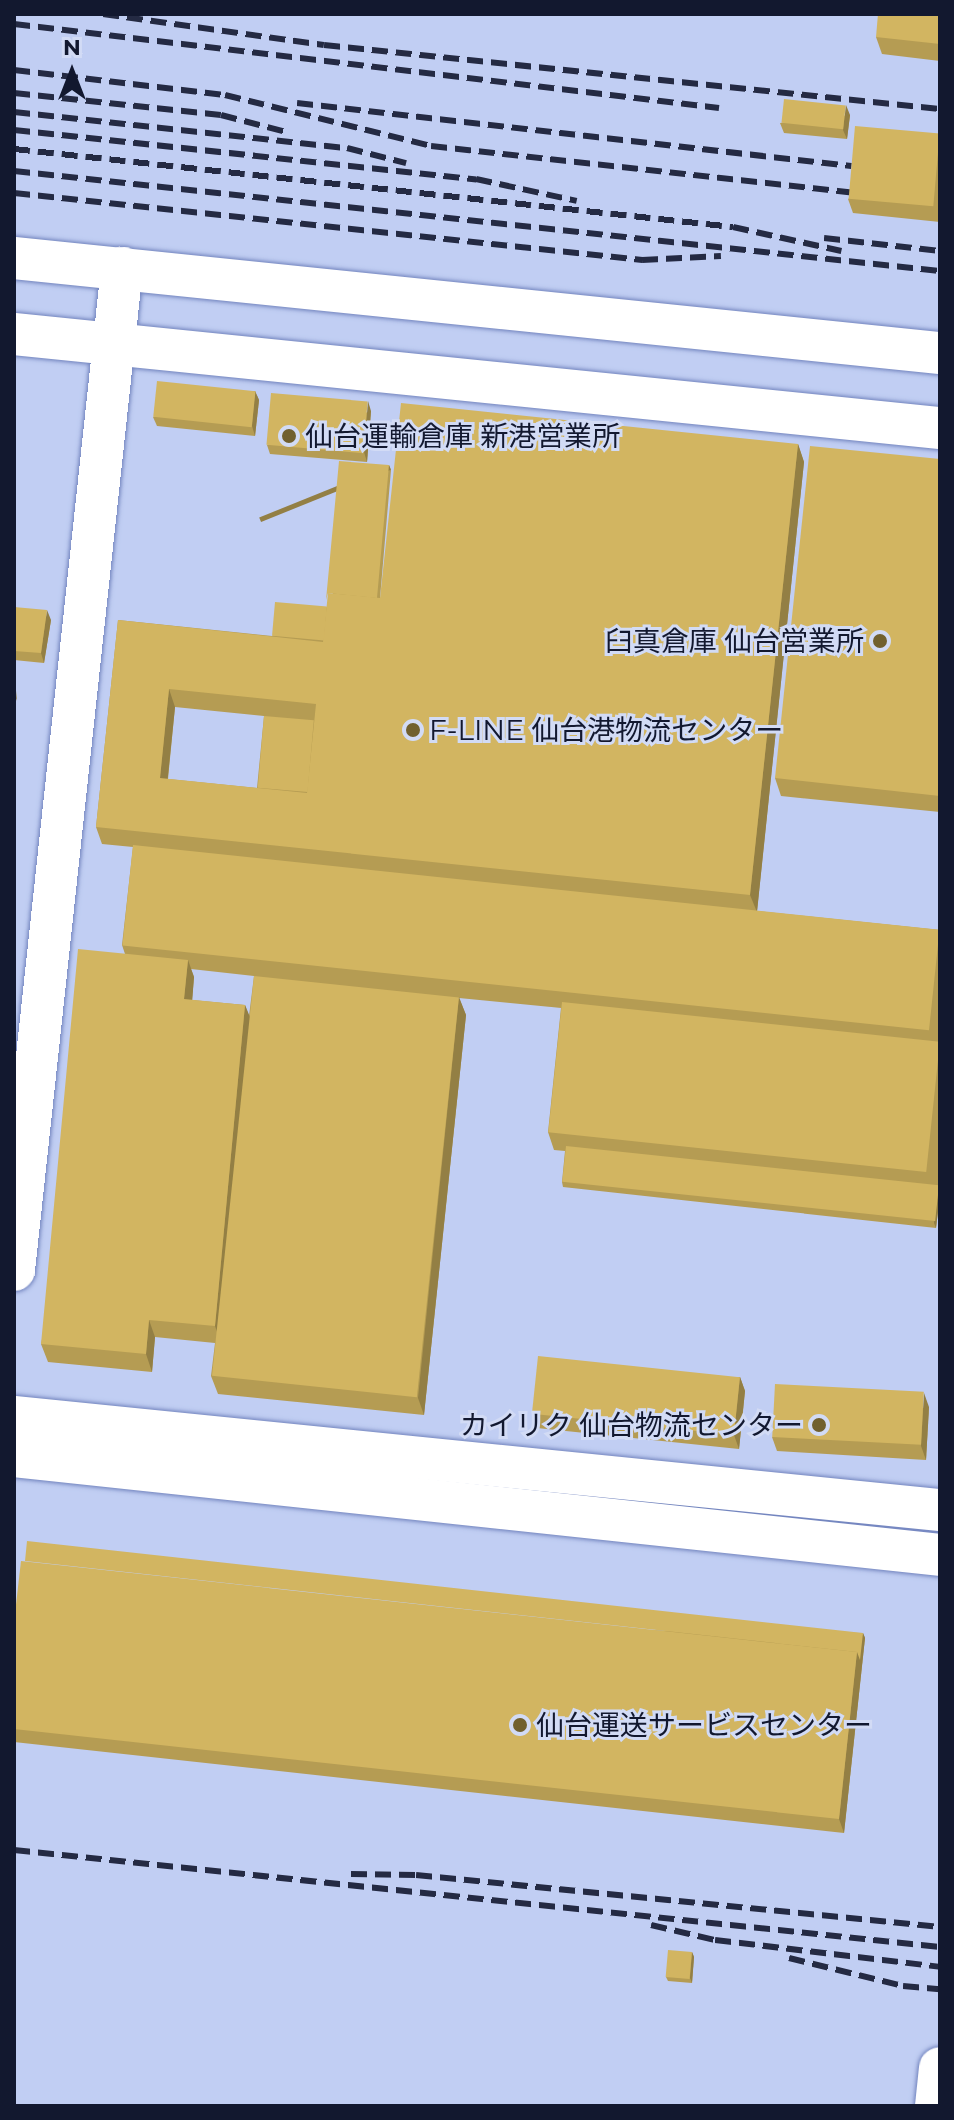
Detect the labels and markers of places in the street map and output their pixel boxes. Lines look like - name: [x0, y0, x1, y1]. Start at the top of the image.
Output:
- place label: 仙台運輸倉庫 新港営業所: [305, 419, 620, 453]
- marker: 仙台運輸倉庫 新港営業所: [280, 427, 298, 445]
- place label: 臼真倉庫 仙台営業所: [605, 624, 864, 658]
- marker: 臼真倉庫 仙台営業所: [871, 632, 889, 650]
- place label: F-LINE 仙台港物流センター: [429, 713, 783, 747]
- marker: F-LINE 仙台港物流センター: [404, 721, 422, 739]
- place label: カイリク 仙台物流センター: [460, 1408, 803, 1442]
- marker: カイリク 仙台物流センター: [810, 1416, 828, 1434]
- place label: 仙台運送サービスセンター: [536, 1708, 872, 1742]
- marker: 仙台運送サービスセンター: [511, 1716, 529, 1734]

